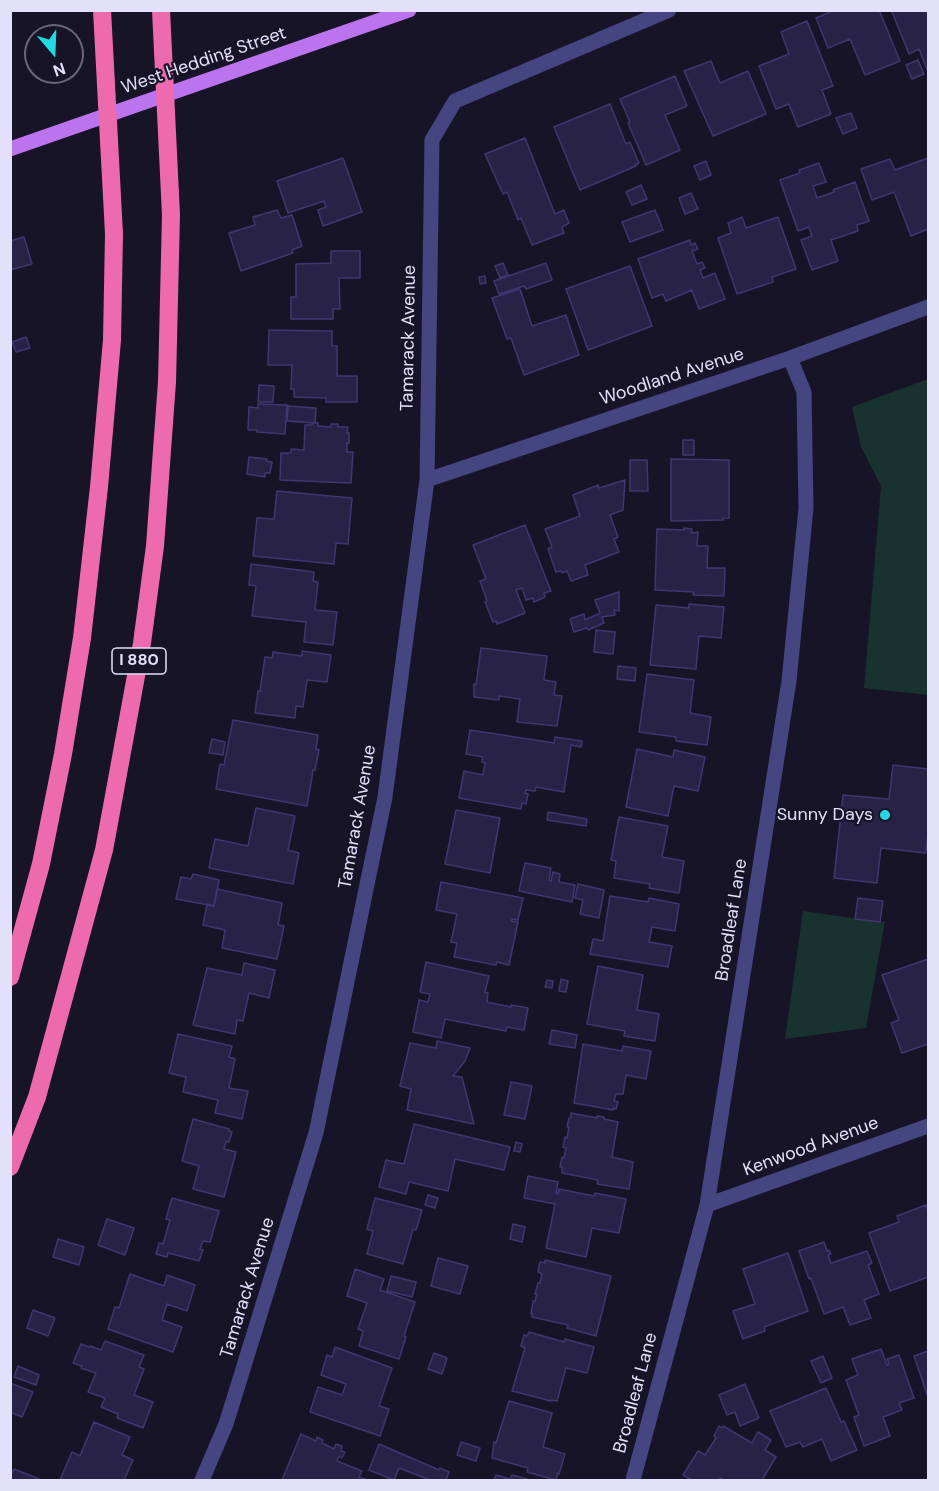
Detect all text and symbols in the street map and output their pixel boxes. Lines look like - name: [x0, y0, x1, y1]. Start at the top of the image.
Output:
- street label: West Hedding Street: [119, 23, 289, 99]
- north arrow: [24, 24, 84, 84]
- text: N: [50, 58, 68, 81]
- street label: Tamarack Avenue: [397, 265, 421, 411]
- street label: Woodland Avenue: [597, 343, 747, 411]
- road number: I 880: [112, 648, 166, 674]
- street label: Tamarack Avenue: [335, 743, 381, 891]
- place label: Sunny Days: [777, 804, 873, 826]
- marker: Sunny Days: [878, 808, 892, 822]
- street label: Broadleaf Lane: [712, 857, 752, 983]
- street label: Kenwood Avenue: [740, 1112, 882, 1182]
- street label: Tamarack Avenue: [216, 1215, 280, 1361]
- street label: Broadleaf Lane: [610, 1330, 662, 1456]

